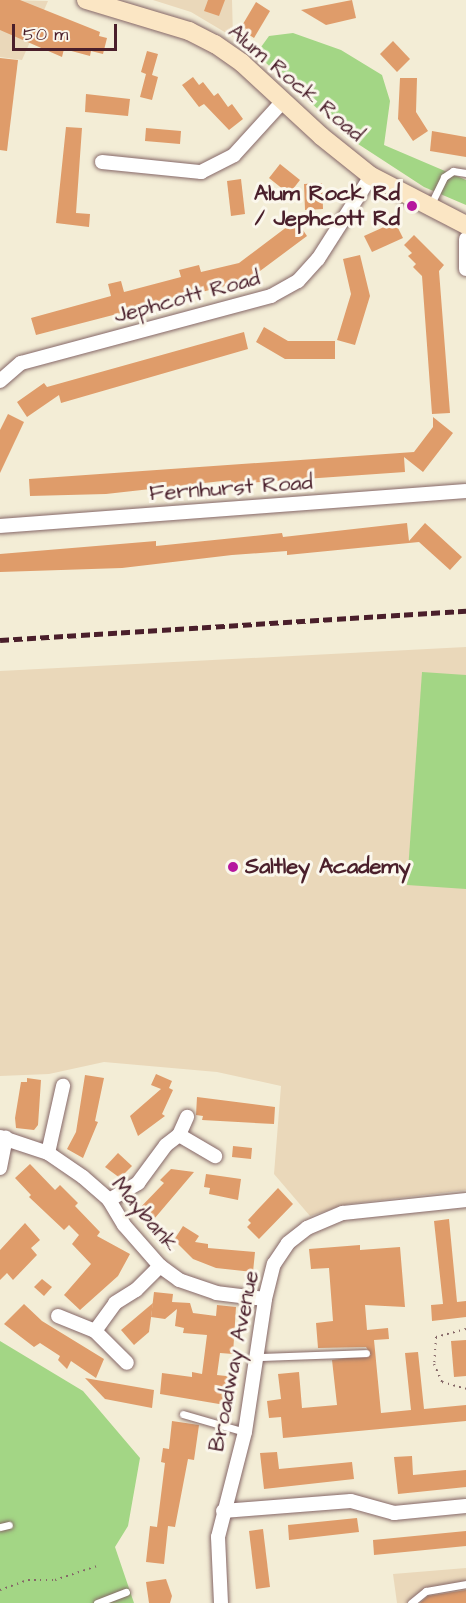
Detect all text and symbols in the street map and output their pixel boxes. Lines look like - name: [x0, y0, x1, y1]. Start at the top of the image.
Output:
- scale bar: [15, 12, 120, 50]
- street label: Alum Rock Road: [223, 18, 369, 148]
- text: 50 m: [23, 22, 68, 47]
- place label: Alum Rock Rd / Jephcott Rd: [254, 180, 400, 231]
- marker: Alum Rock Rd / Jephcott Rd: [405, 199, 419, 213]
- street label: Jephcott Road: [111, 265, 263, 329]
- street label: Fernhurst Road: [148, 469, 314, 507]
- place label: Saltley Academy: [245, 854, 411, 880]
- marker: Saltley Academy: [226, 860, 240, 874]
- street label: Maybank: [106, 1171, 184, 1257]
- street label: Broadway Avenue: [203, 1268, 265, 1454]

